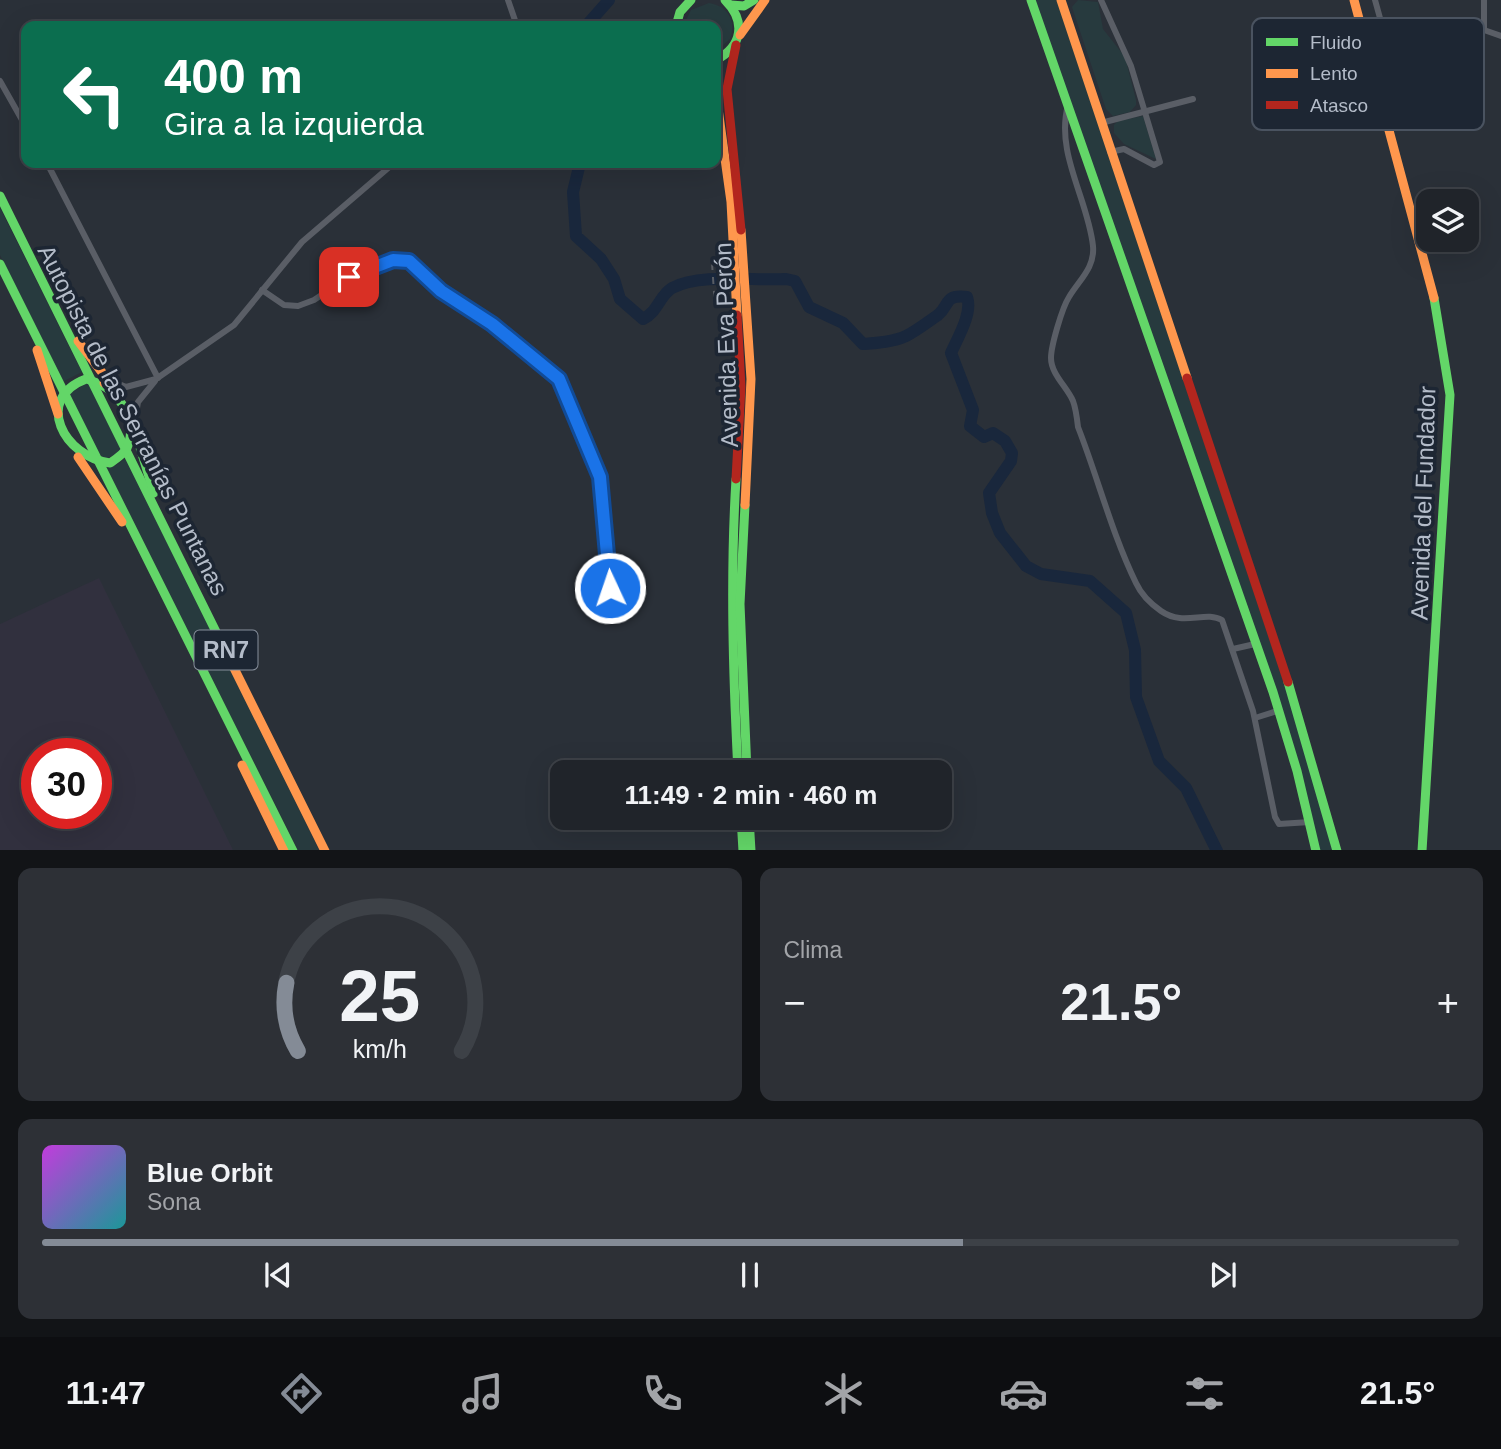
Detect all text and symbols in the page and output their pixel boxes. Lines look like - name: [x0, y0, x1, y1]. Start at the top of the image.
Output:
- legend: [1252, 18, 1484, 130]
- text: Fluido: [1310, 32, 1362, 53]
- icon: left: [49, 49, 140, 140]
- text: 400 m: [164, 49, 303, 103]
- text: Lento: [1310, 63, 1358, 84]
- text: Atasco: [1310, 95, 1368, 116]
- text: Gira a la izquierda: [164, 106, 424, 142]
- map controls: [1416, 189, 1479, 252]
- button: layers: [1416, 189, 1479, 252]
- street label: Autopista de las Serranías Puntanas: [33, 240, 233, 600]
- street label: Avenida Eva Perón: [709, 242, 743, 448]
- pin: [319, 247, 379, 307]
- icon: arrive: [330, 258, 368, 296]
- street label: Avenida del Fundador: [1405, 385, 1441, 621]
- position arrow: [573, 551, 647, 625]
- road number: RN7: [194, 630, 258, 670]
- speed limit sign: 30: [21, 738, 112, 829]
- text: 11:49 · 2 min · 460 m: [625, 780, 877, 810]
- text: Clima: [784, 937, 842, 963]
- text: 25: [339, 955, 420, 1036]
- text: 21.5°: [1060, 973, 1182, 1031]
- text: −: [784, 982, 806, 1024]
- text: +: [1437, 982, 1459, 1024]
- text: km/h: [353, 1034, 407, 1062]
- text: Blue Orbit: [147, 1158, 273, 1188]
- text: Sona: [147, 1189, 201, 1215]
- icon: previous: [259, 1256, 297, 1294]
- icon: pause: [731, 1256, 769, 1294]
- icon: next: [1204, 1256, 1242, 1294]
- icon: directions: [277, 1369, 326, 1418]
- icon: music: [458, 1369, 507, 1418]
- icon: phone: [638, 1369, 687, 1418]
- icon: climate: [819, 1369, 868, 1418]
- icon: car: [999, 1369, 1048, 1418]
- icon: filters: [1180, 1369, 1229, 1418]
- text: 11:47: [66, 1375, 146, 1411]
- text: 21.5°: [1360, 1375, 1435, 1411]

